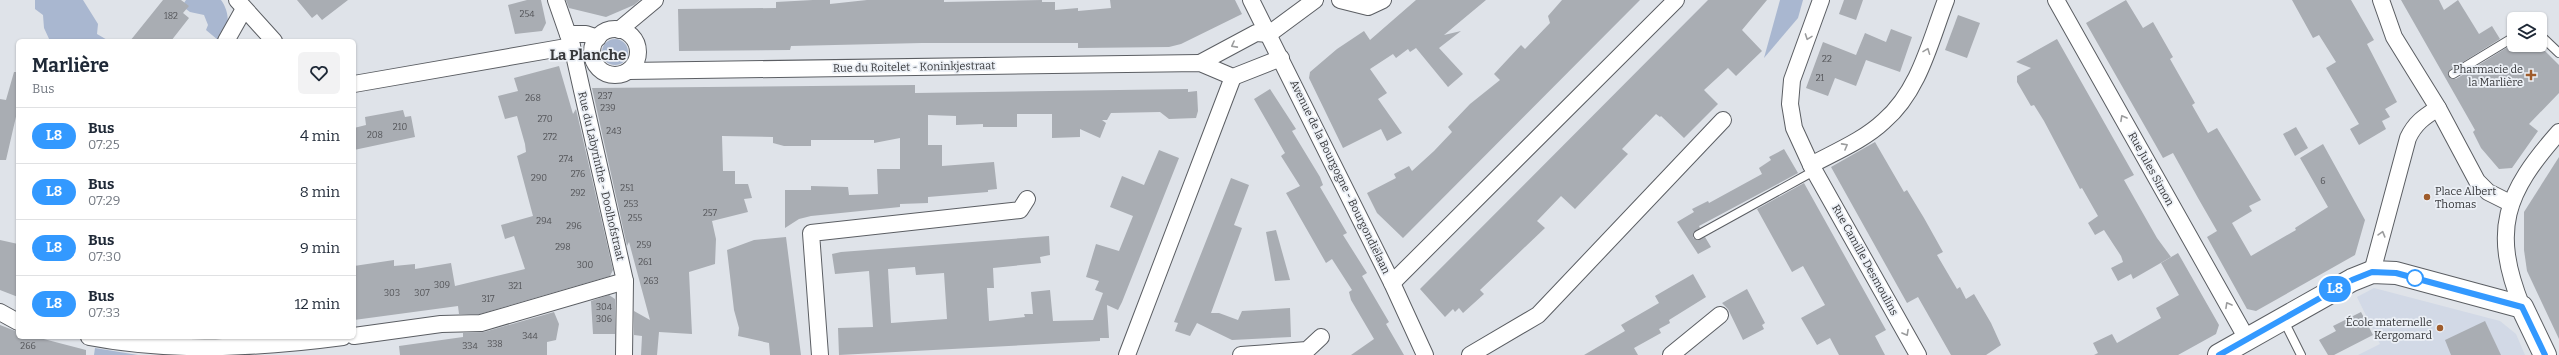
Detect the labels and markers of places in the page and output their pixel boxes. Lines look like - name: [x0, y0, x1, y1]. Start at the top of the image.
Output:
- place label: Pharmacie de la Marlière: [2453, 63, 2523, 89]
- marker: Pharmacie de la Marlière: [2526, 70, 2536, 80]
- place label: Place Albert Thomas: [2435, 185, 2496, 211]
- marker: Place Albert Thomas: [2422, 192, 2432, 202]
- unlabelled marker: [2406, 269, 2424, 287]
- place label: École maternelle Kergomard: [2346, 315, 2432, 342]
- marker: École maternelle Kergomard: [2435, 323, 2445, 333]

